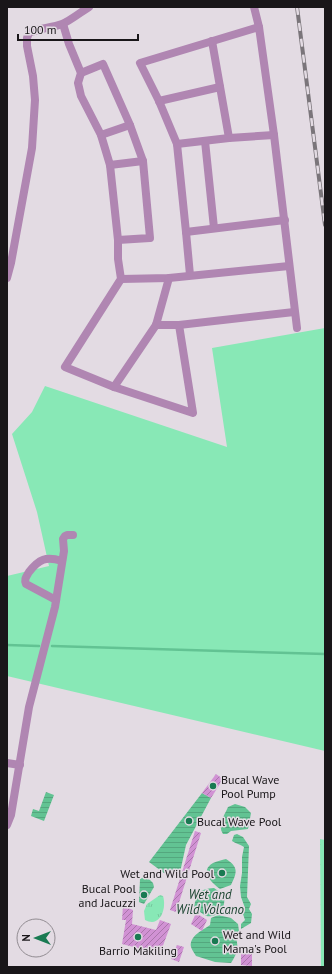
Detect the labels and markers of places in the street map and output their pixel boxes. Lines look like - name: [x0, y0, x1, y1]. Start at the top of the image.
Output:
- place label: Bucal Wave Pool Pump: [221, 772, 279, 801]
- marker: Bucal Wave Pool Pump: [208, 781, 218, 791]
- place label: Bucal Wave Pool: [197, 814, 282, 829]
- marker: Bucal Wave Pool: [184, 816, 194, 826]
- place label: Wet and Wild Pool: [120, 866, 214, 881]
- marker: Wet and Wild Pool: [217, 868, 227, 878]
- place label: Bucal Pool and Jacuzzi: [79, 881, 136, 910]
- marker: Bucal Pool and Jacuzzi: [139, 890, 149, 900]
- place label: Wet and Wild Mama's Pool: [223, 927, 291, 956]
- marker: Barrio Makiling: [133, 932, 143, 942]
- marker: Wet and Wild Mama's Pool: [210, 936, 220, 946]
- place label: Barrio Makiling: [99, 943, 177, 958]

